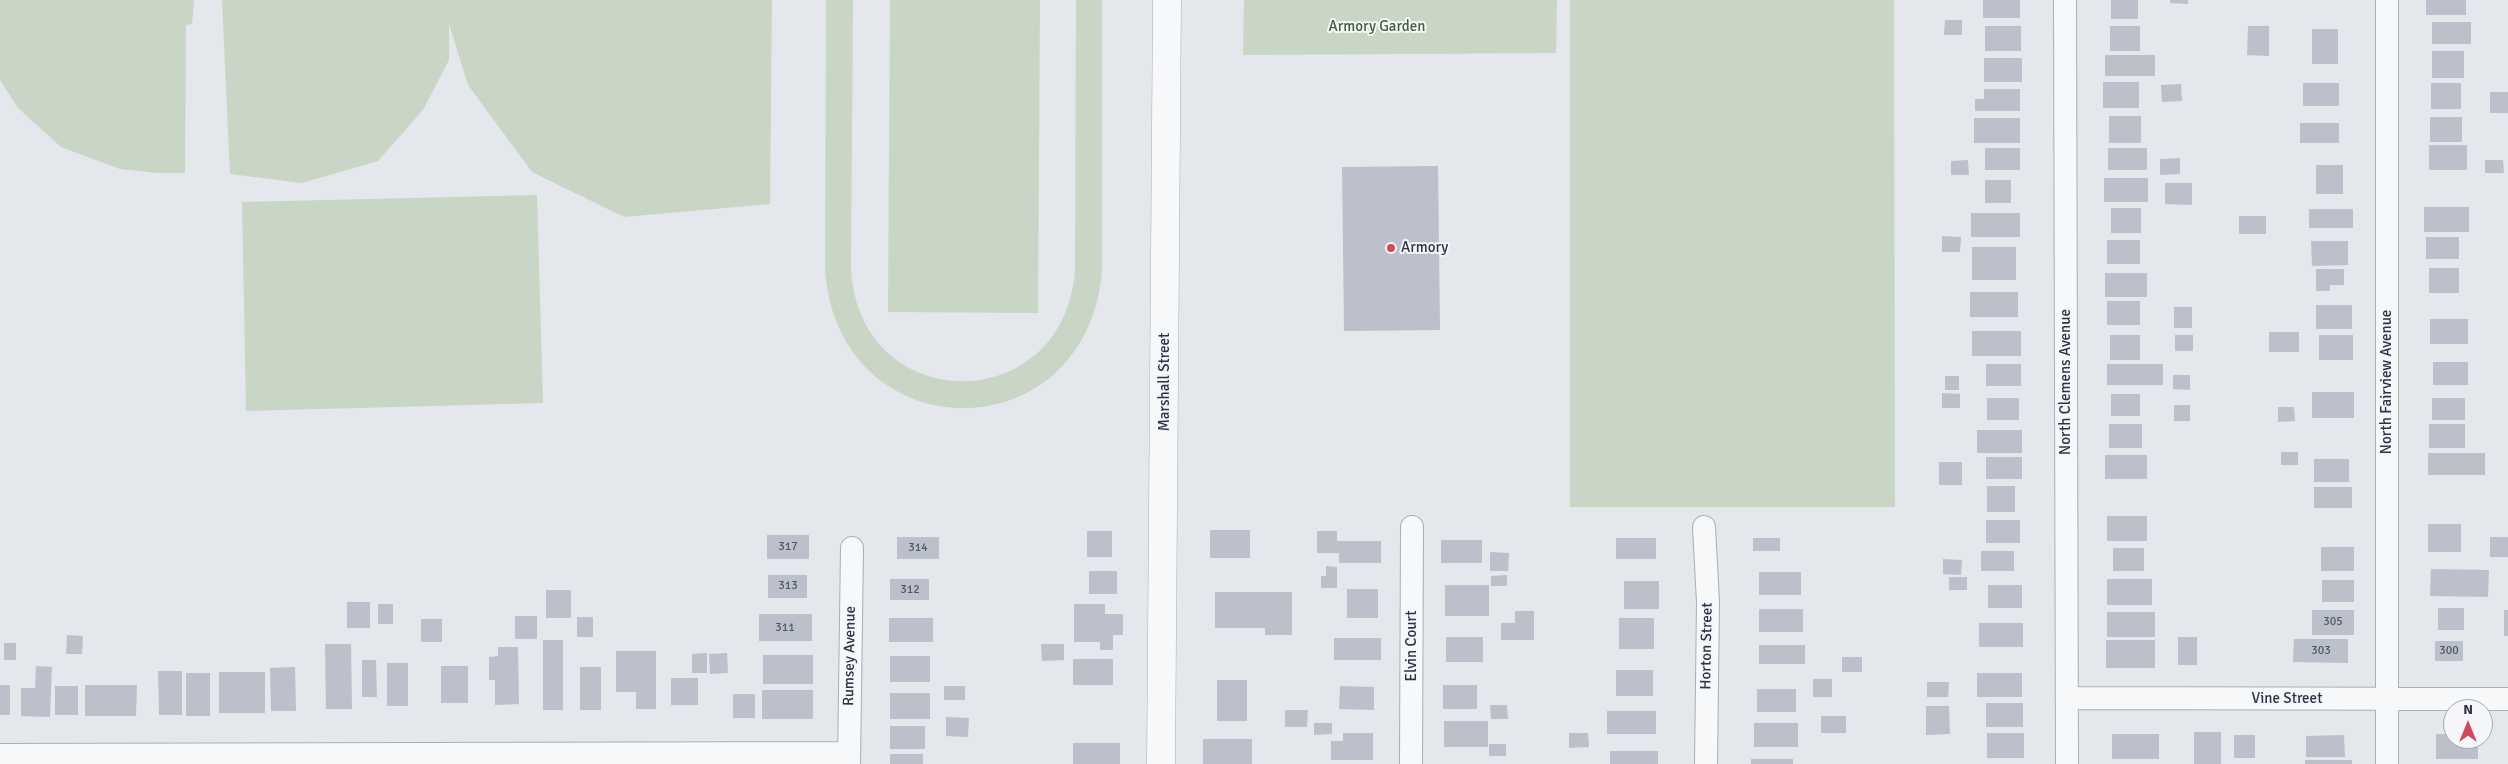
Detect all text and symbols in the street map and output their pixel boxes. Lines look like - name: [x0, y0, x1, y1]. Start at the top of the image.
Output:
- park label: Armory Garden: [1329, 18, 1425, 36]
- place label: Armory: [1401, 239, 1448, 257]
- marker: Armory: [1385, 242, 1397, 254]
- street label: North Clemens Avenue: [2057, 309, 2075, 455]
- street label: North Fairview Avenue: [2378, 310, 2396, 454]
- street label: Marshall Street: [1156, 333, 1174, 431]
- house number: 317: [778, 540, 798, 554]
- house number: 314: [908, 541, 928, 555]
- house number: 313: [778, 579, 798, 593]
- house number: 312: [900, 583, 920, 597]
- street label: Horton Street: [1697, 602, 1717, 690]
- street label: Rumsey Avenue: [840, 606, 860, 706]
- street label: Elvin Court: [1403, 611, 1421, 681]
- house number: 305: [2323, 615, 2343, 629]
- house number: 311: [775, 621, 795, 635]
- house number: 303: [2311, 644, 2331, 658]
- house number: 300: [2439, 644, 2459, 658]
- street label: Vine Street: [2252, 690, 2322, 708]
- north arrow: [2443, 699, 2493, 749]
- text: N: [2463, 701, 2473, 718]

